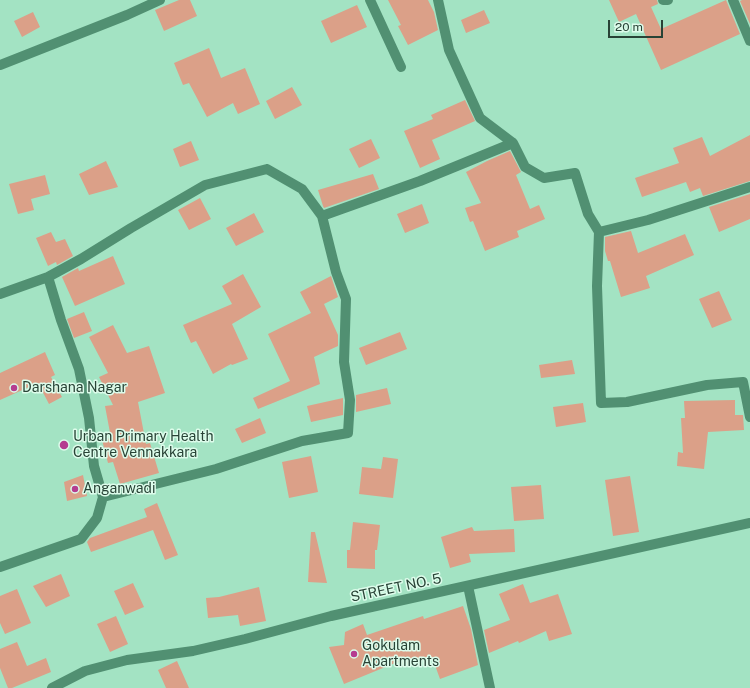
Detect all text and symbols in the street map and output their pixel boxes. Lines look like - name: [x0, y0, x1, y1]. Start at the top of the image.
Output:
- scale bar: [610, 12, 665, 38]
- text: 20 m: [615, 20, 643, 34]
- place label: Darshana Nagar: [22, 380, 127, 396]
- marker: Darshana Nagar: [9, 383, 19, 393]
- place label: Urban Primary Health Centre Vennakkara: [73, 429, 214, 462]
- marker: Urban Primary Health Centre Vennakkara: [58, 439, 70, 451]
- place label: Anganwadi: [83, 481, 156, 497]
- marker: Anganwadi: [70, 484, 80, 494]
- street label: STREET NO. 5: [349, 570, 443, 606]
- place label: Gokulam Apartments: [362, 638, 439, 670]
- marker: Gokulam Apartments: [349, 649, 359, 659]

